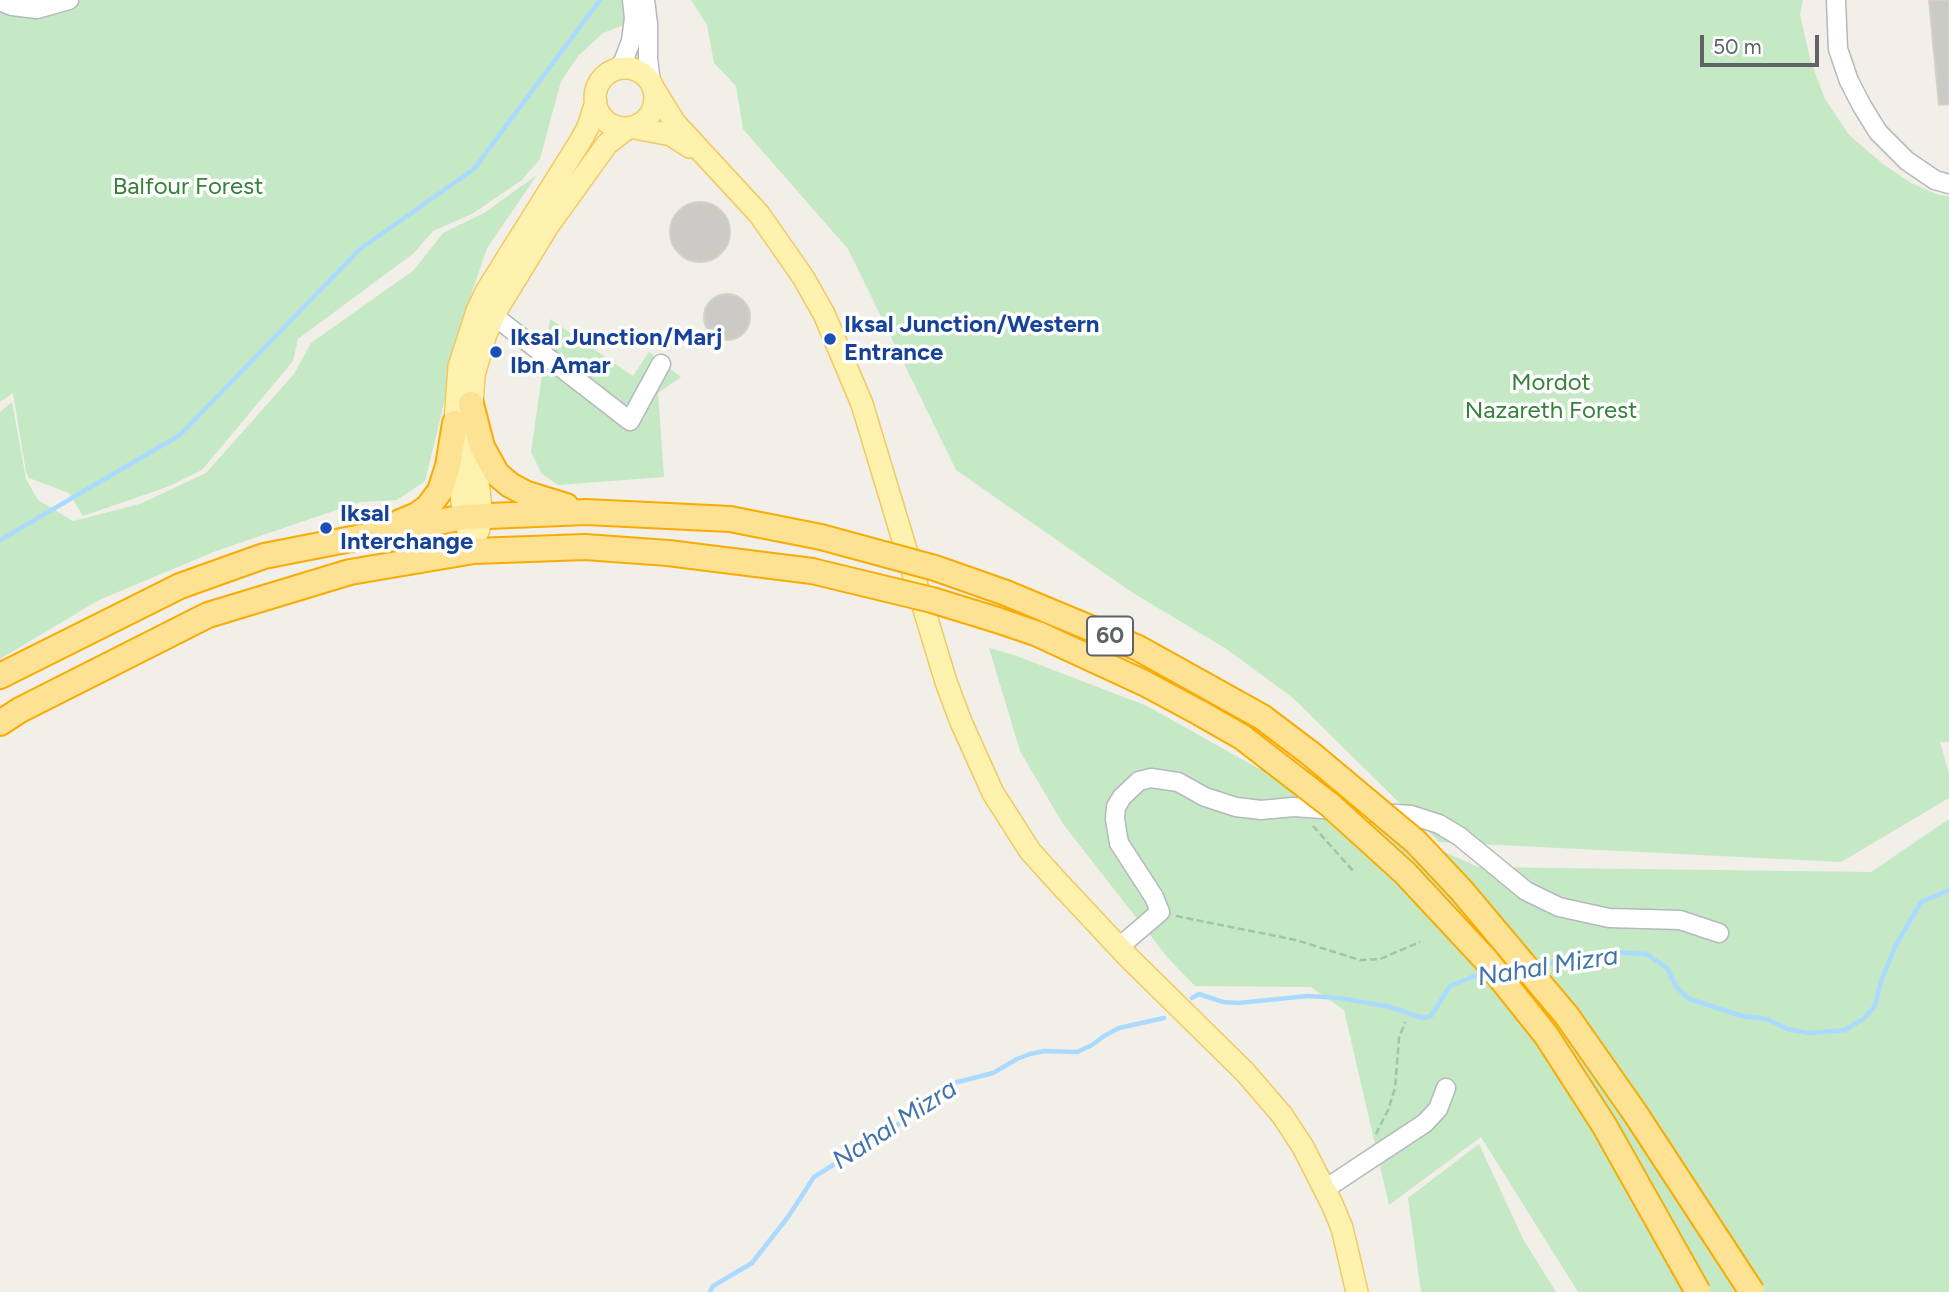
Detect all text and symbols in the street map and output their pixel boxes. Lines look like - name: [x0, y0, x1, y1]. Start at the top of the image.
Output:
- scale bar: [1704, 21, 1823, 65]
- text: 50 m: [1713, 34, 1762, 59]
- park label: Balfour Forest: [113, 173, 263, 201]
- place label: Iksal Junction/Western Entrance: [844, 311, 1099, 367]
- place label: Iksal Junction/Marj Ibn Amar: [510, 324, 722, 380]
- marker: Iksal Junction/Western Entrance: [822, 331, 838, 347]
- marker: Iksal Junction/Marj Ibn Amar: [488, 344, 504, 360]
- park label: Mordot Nazareth Forest: [1465, 369, 1637, 425]
- place label: Iksal Interchange: [340, 500, 473, 556]
- marker: Iksal Interchange: [318, 520, 334, 536]
- road number: 60: [1087, 616, 1133, 656]
- water label: Nahal Mizra: [1475, 940, 1621, 994]
- water label: Nahal Mizra: [827, 1073, 963, 1177]

